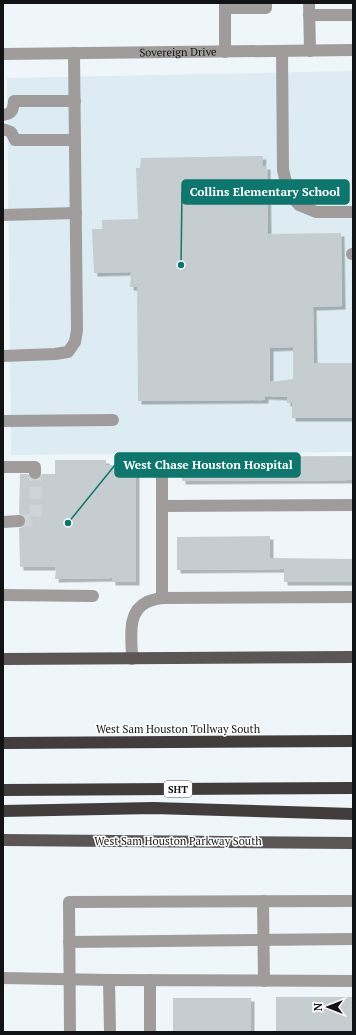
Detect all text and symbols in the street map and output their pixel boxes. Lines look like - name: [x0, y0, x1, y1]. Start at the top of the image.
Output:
- street label: Sovereign Drive: [139, 45, 217, 59]
- callout: Collins Elementary School: [182, 180, 349, 204]
- text: Collins Elementary School: [190, 184, 340, 199]
- callout: West Chase Houston Hospital: [115, 453, 300, 477]
- text: West Chase Houston Hospital: [123, 457, 293, 472]
- street label: West Sam Houston Tollway South: [96, 722, 261, 736]
- road number: SHT: [164, 781, 192, 797]
- street label: West Sam Houston Parkway South: [94, 834, 262, 848]
- north arrow: [308, 987, 348, 1027]
- text: N: [311, 1002, 325, 1011]

